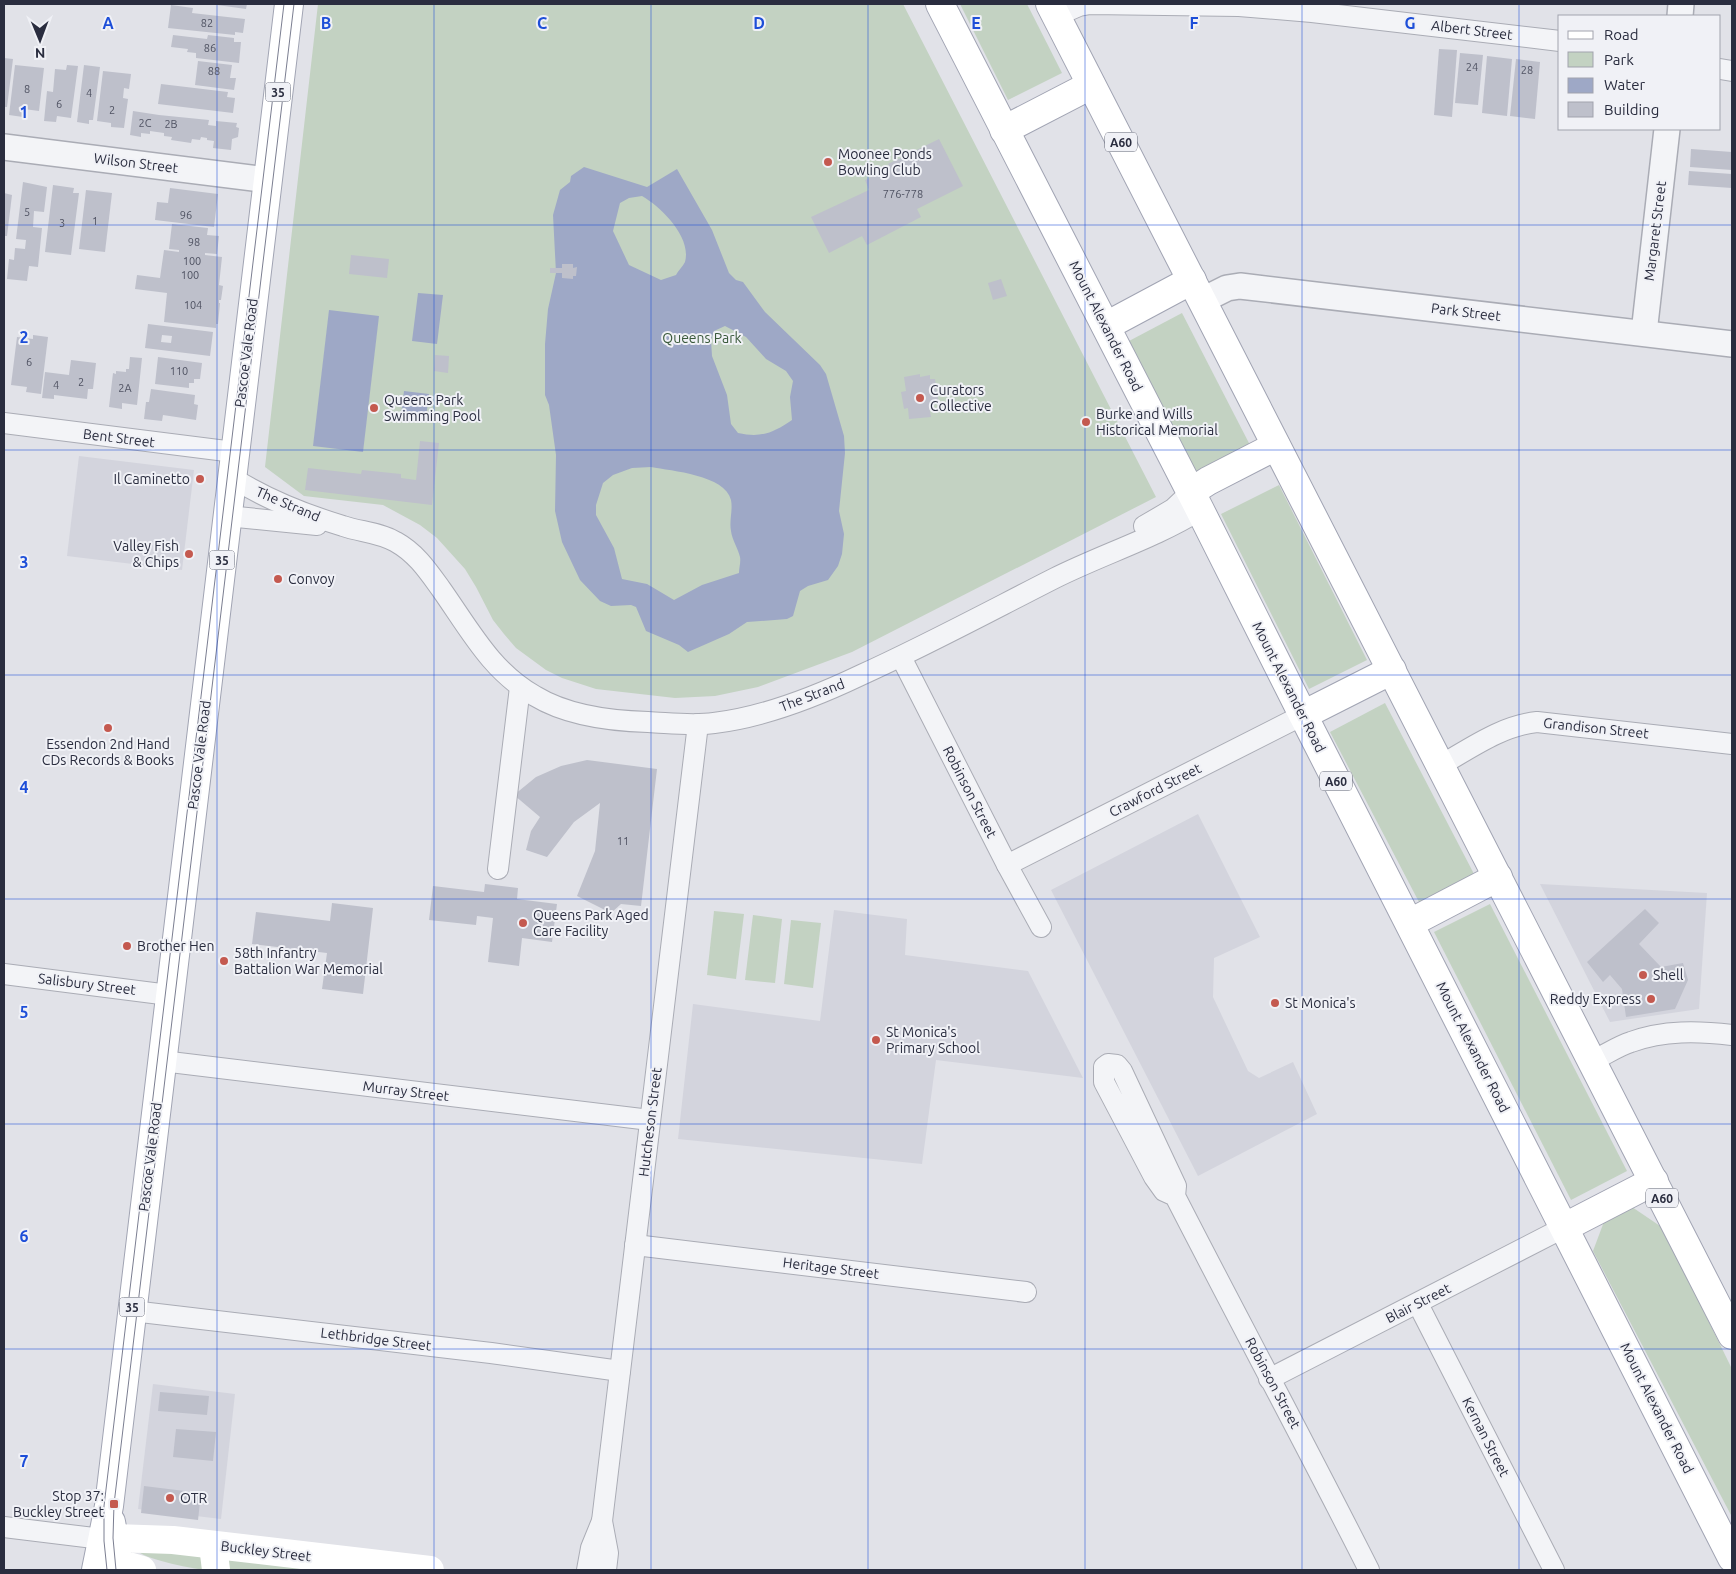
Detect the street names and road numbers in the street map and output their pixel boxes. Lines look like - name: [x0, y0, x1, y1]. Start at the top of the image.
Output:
- street label: Albert Street: [1430, 17, 1514, 43]
- road number: 35: [266, 82, 290, 101]
- road number: A60: [1105, 132, 1137, 152]
- street label: Wilson Street: [93, 150, 180, 176]
- street label: Margaret Street: [1641, 180, 1669, 282]
- street label: Mount Alexander Road: [1066, 258, 1146, 394]
- street label: Pascoe Vale Road: [231, 298, 261, 408]
- street label: Park Street: [1430, 300, 1502, 324]
- street label: Bent Street: [82, 426, 156, 450]
- street label: The Strand: [253, 483, 323, 525]
- road number: 35: [210, 550, 234, 570]
- street label: Mount Alexander Road: [1249, 619, 1329, 755]
- street label: The Strand: [777, 675, 847, 715]
- street label: Pascoe Vale Road: [184, 700, 214, 810]
- street label: Grandison Street: [1542, 715, 1650, 742]
- street label: Robinson Street: [940, 743, 1000, 841]
- street label: Crawford Street: [1106, 760, 1204, 820]
- road number: A60: [1320, 771, 1352, 790]
- street label: Salisbury Street: [37, 970, 137, 998]
- street label: Mount Alexander Road: [1433, 979, 1513, 1115]
- street label: Hutcheson Street: [635, 1066, 665, 1178]
- street label: Murray Street: [362, 1078, 451, 1104]
- street label: Pascoe Vale Road: [135, 1102, 165, 1212]
- road number: A60: [1646, 1188, 1678, 1208]
- street label: Heritage Street: [782, 1254, 881, 1282]
- street label: Blair Street: [1383, 1280, 1454, 1326]
- road number: 35: [120, 1298, 144, 1316]
- street label: Lethbridge Street: [320, 1324, 433, 1354]
- street label: Robinson Street: [1242, 1335, 1304, 1432]
- street label: Mount Alexander Road: [1617, 1340, 1697, 1476]
- street label: Kernan Street: [1459, 1395, 1513, 1480]
- street label: Buckley Street: [220, 1538, 313, 1565]

